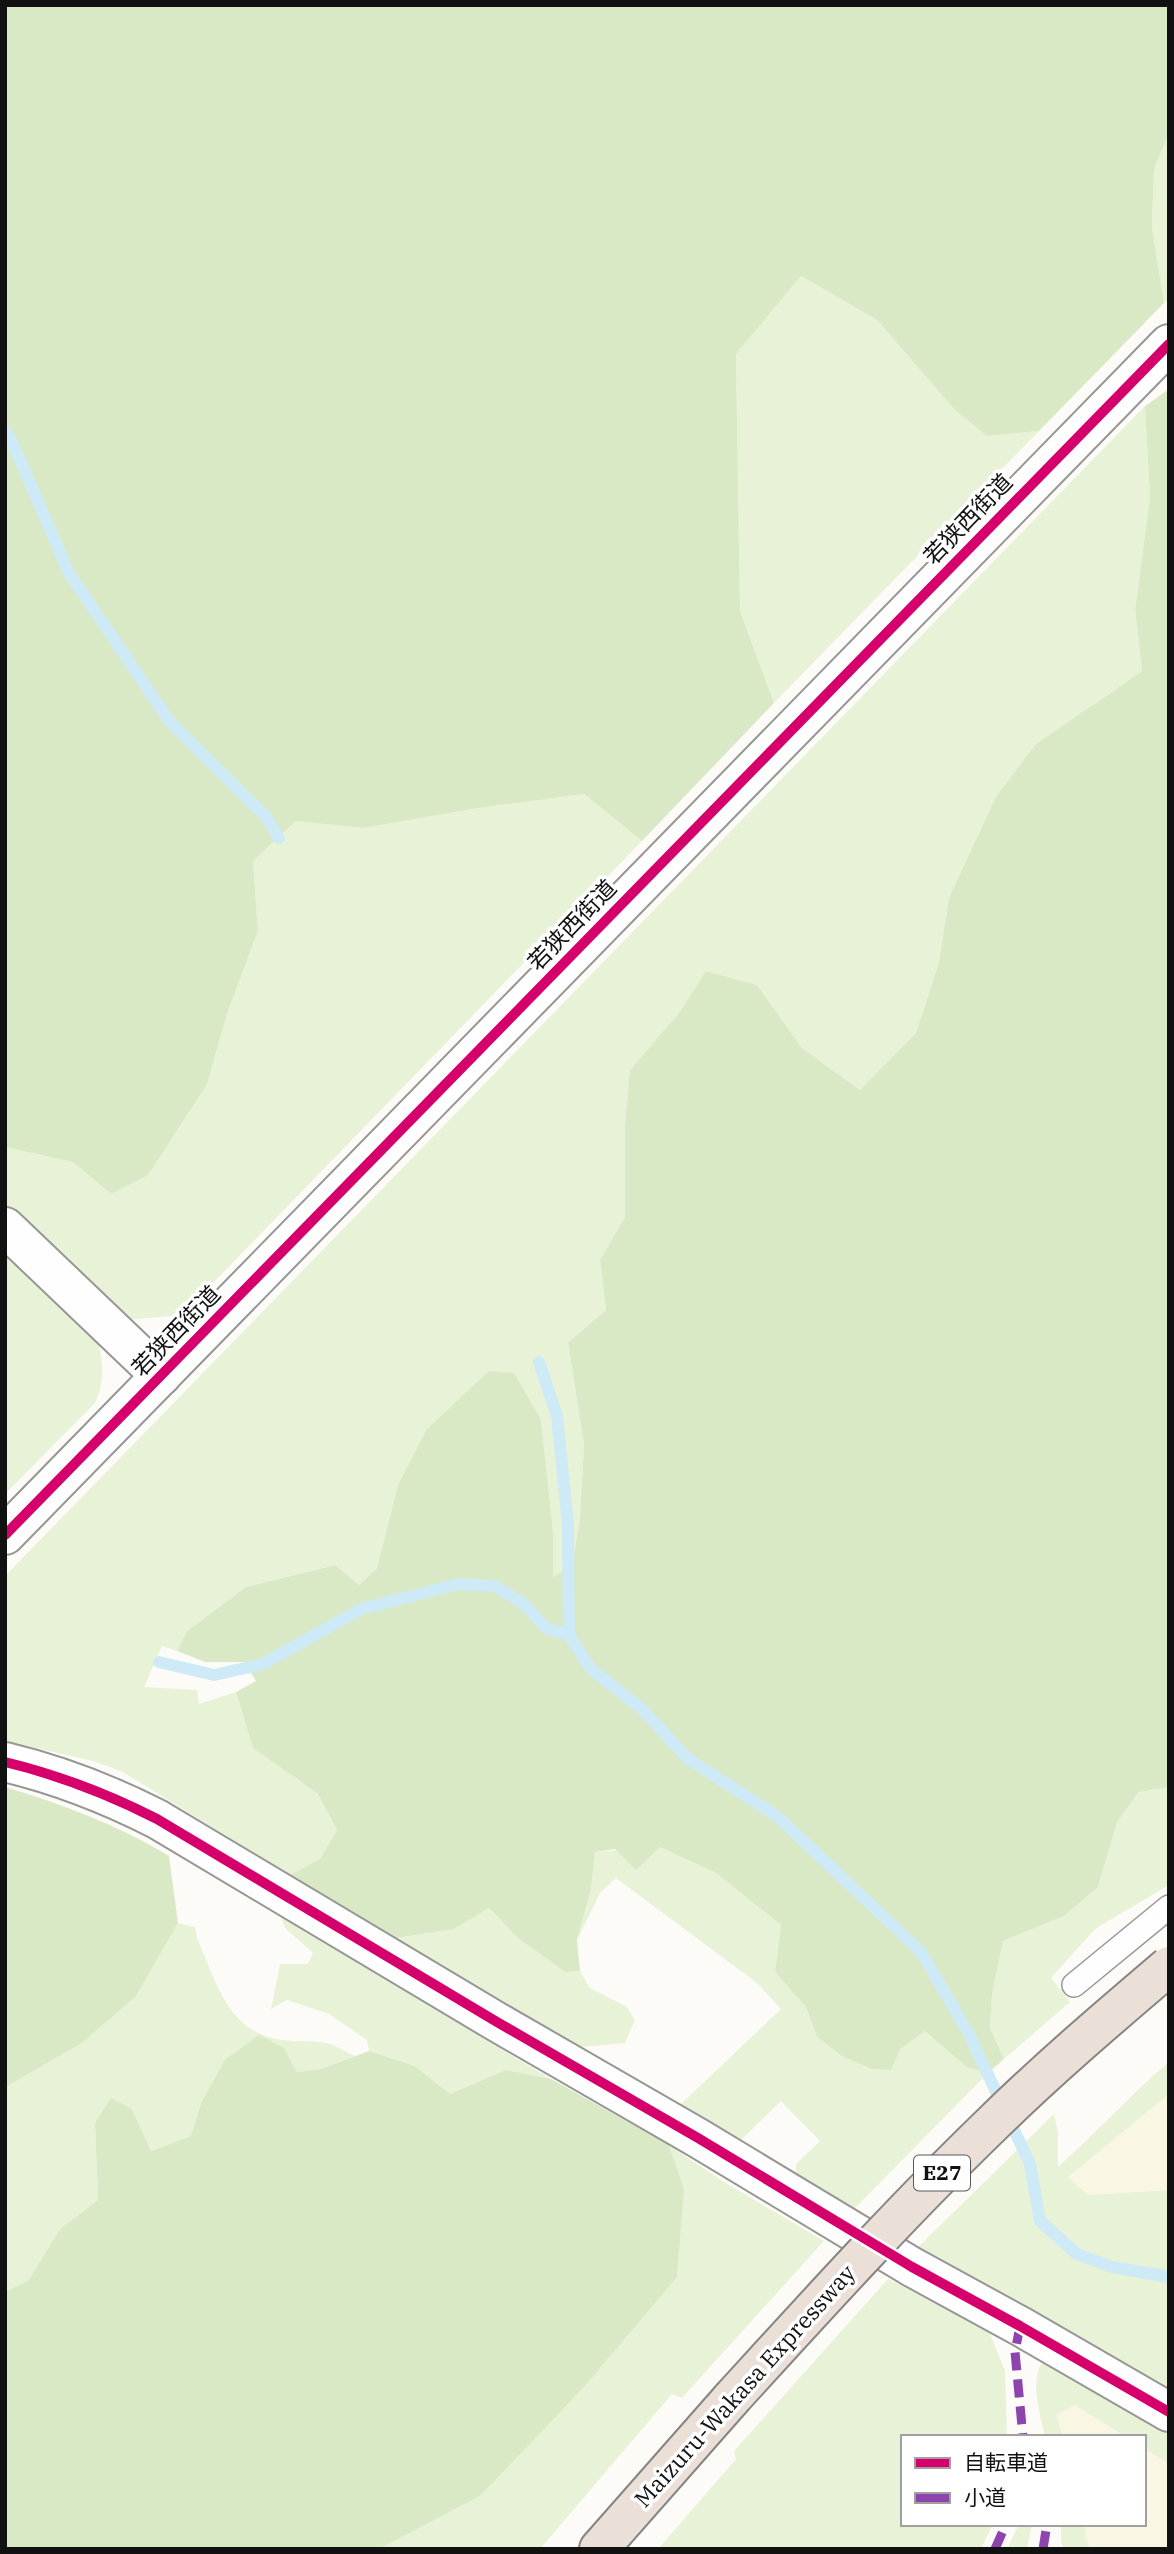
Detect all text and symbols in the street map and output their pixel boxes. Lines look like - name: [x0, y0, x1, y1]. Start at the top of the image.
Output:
- street label: 若狭西街道: [917, 467, 1018, 570]
- street label: 若狭西街道: [521, 873, 622, 976]
- street label: 若狭西街道: [125, 1279, 226, 1382]
- road number: E27: [914, 2156, 970, 2190]
- street label: Maizuru-Wakasa Expressway: [627, 2257, 862, 2513]
- legend: [901, 2435, 1146, 2526]
- text: 自転車道: [964, 2448, 1048, 2476]
- text: 小道: [964, 2483, 1006, 2511]

